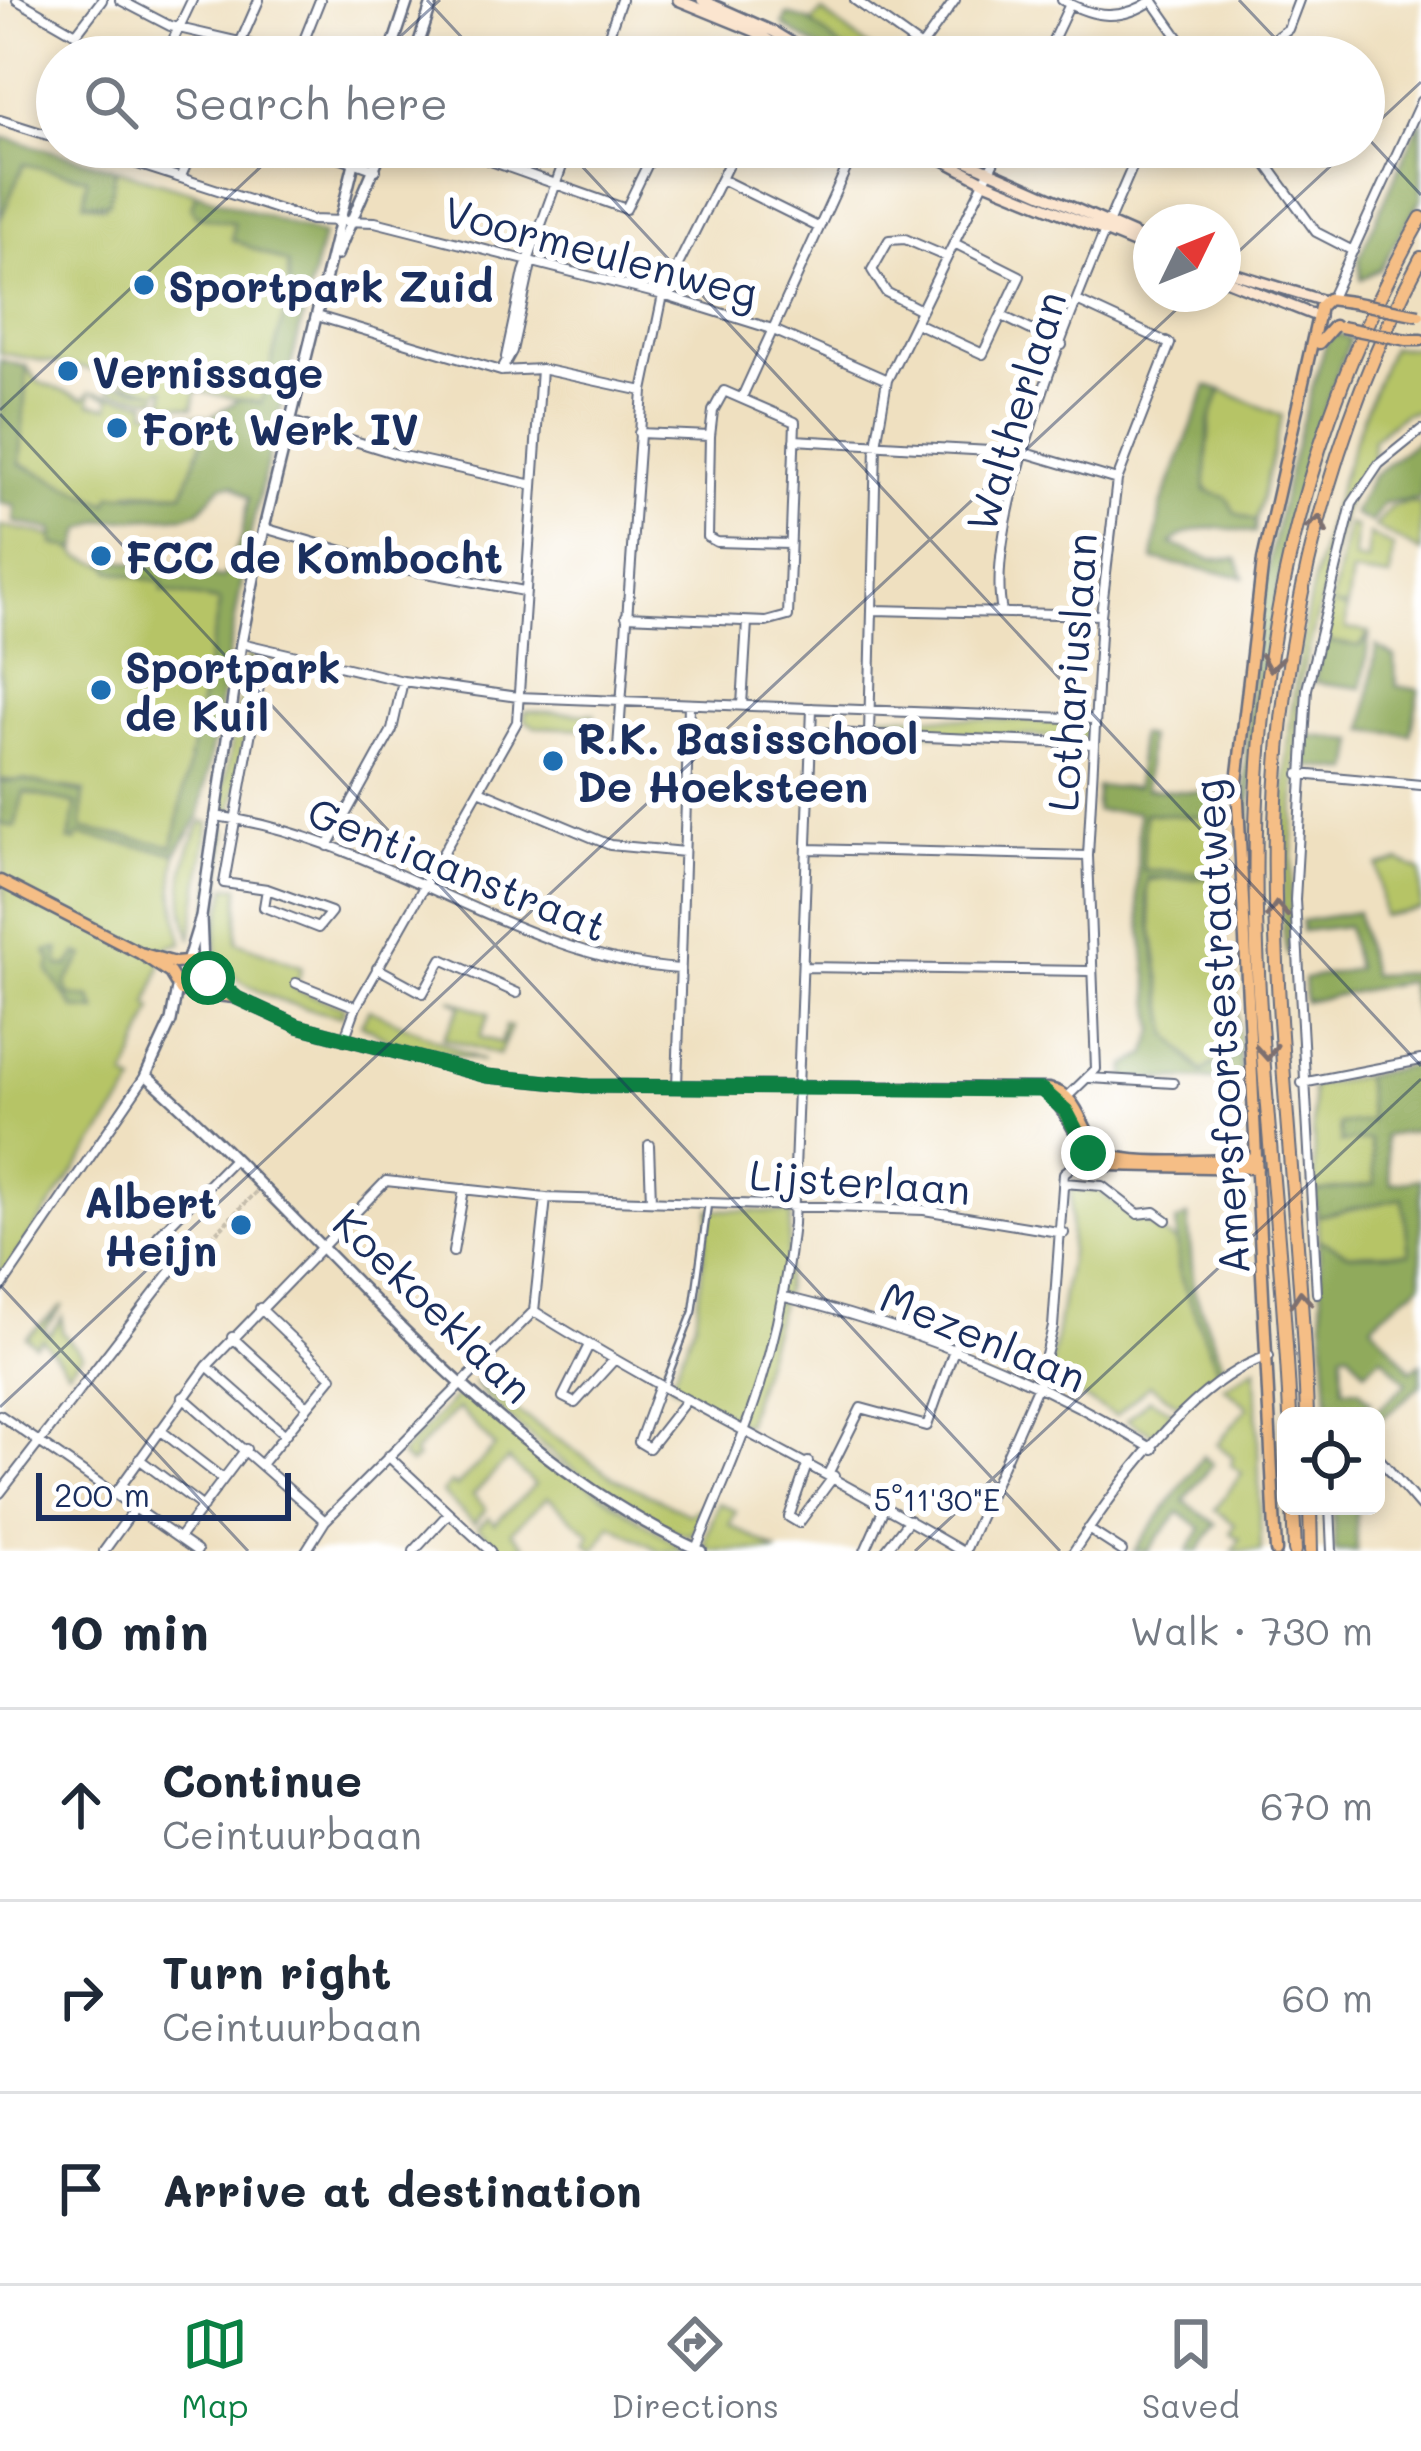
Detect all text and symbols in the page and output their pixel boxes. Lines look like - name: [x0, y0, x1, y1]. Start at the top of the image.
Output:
- search box: [36, 36, 1385, 168]
- icon: search: [78, 69, 144, 135]
- text: Search here: [174, 73, 448, 131]
- street label: Voormeulenweg: [438, 183, 764, 319]
- north arrow: [1133, 204, 1241, 312]
- place label: Sportpark Zuid: [168, 258, 493, 313]
- marker: Sportpark Zuid: [131, 272, 157, 298]
- street label: Waltherlaan: [952, 284, 1078, 538]
- place label: Vernissage: [92, 344, 323, 399]
- marker: Vernissage: [55, 358, 81, 384]
- place label: Fort Werk IV: [141, 401, 419, 456]
- marker: Fort Werk IV: [104, 415, 130, 441]
- one-way arrow: [1304, 514, 1329, 534]
- place label: FCC de Kombocht: [125, 529, 503, 584]
- street label: Lothariuslaan: [1034, 531, 1108, 813]
- marker: FCC de Kombocht: [88, 543, 114, 569]
- place label: Sportpark de Kuil: [125, 639, 341, 742]
- one-way arrow: [1259, 653, 1285, 672]
- marker: Sportpark de Kuil: [88, 677, 114, 703]
- place label: R.K. Basisschool De Hoeksteen: [577, 710, 918, 813]
- marker: R.K. Basisschool De Hoeksteen: [540, 748, 566, 774]
- street label: Amersfoortsestraatweg: [1180, 778, 1260, 1276]
- street label: Gentiaanstraat: [300, 783, 616, 953]
- one-way arrow: [1264, 900, 1290, 919]
- route start: [181, 951, 235, 1005]
- one-way arrow: [1253, 1042, 1279, 1061]
- route end: [1061, 1126, 1115, 1180]
- street label: Lijsterlaan: [748, 1146, 972, 1216]
- place label: Albert Heijn: [84, 1174, 217, 1277]
- street label: Koekoeklaan: [322, 1196, 546, 1414]
- marker: Albert Heijn: [228, 1212, 254, 1238]
- street label: Mezenlaan: [873, 1268, 1095, 1404]
- one-way arrow: [1288, 1289, 1314, 1308]
- map controls: [1277, 1407, 1385, 1515]
- button: locate: [1277, 1407, 1385, 1515]
- scale bar: [36, 1467, 291, 1520]
- text: 200 m: [54, 1472, 150, 1515]
- text: 5°11'30"E: [874, 1479, 1000, 1519]
- text: 10 min: [48, 1596, 209, 1663]
- text: Walk · 730 m: [1130, 1604, 1373, 1655]
- text: Continue: [162, 1750, 362, 1808]
- icon: ahead: [48, 1772, 114, 1838]
- text: 670 m: [1260, 1779, 1373, 1830]
- text: Ceintuurbaan: [162, 1808, 422, 1859]
- text: Turn right: [162, 1942, 391, 2000]
- icon: right: [48, 1964, 114, 2030]
- text: 60 m: [1282, 1971, 1373, 2022]
- text: Ceintuurbaan: [162, 2000, 422, 2051]
- icon: arrive: [48, 2156, 114, 2222]
- text: Arrive at destination: [162, 2160, 642, 2218]
- tab: Map: [181, 2311, 249, 2426]
- tab: Directions: [611, 2311, 779, 2426]
- tab: Saved: [1142, 2311, 1240, 2426]

